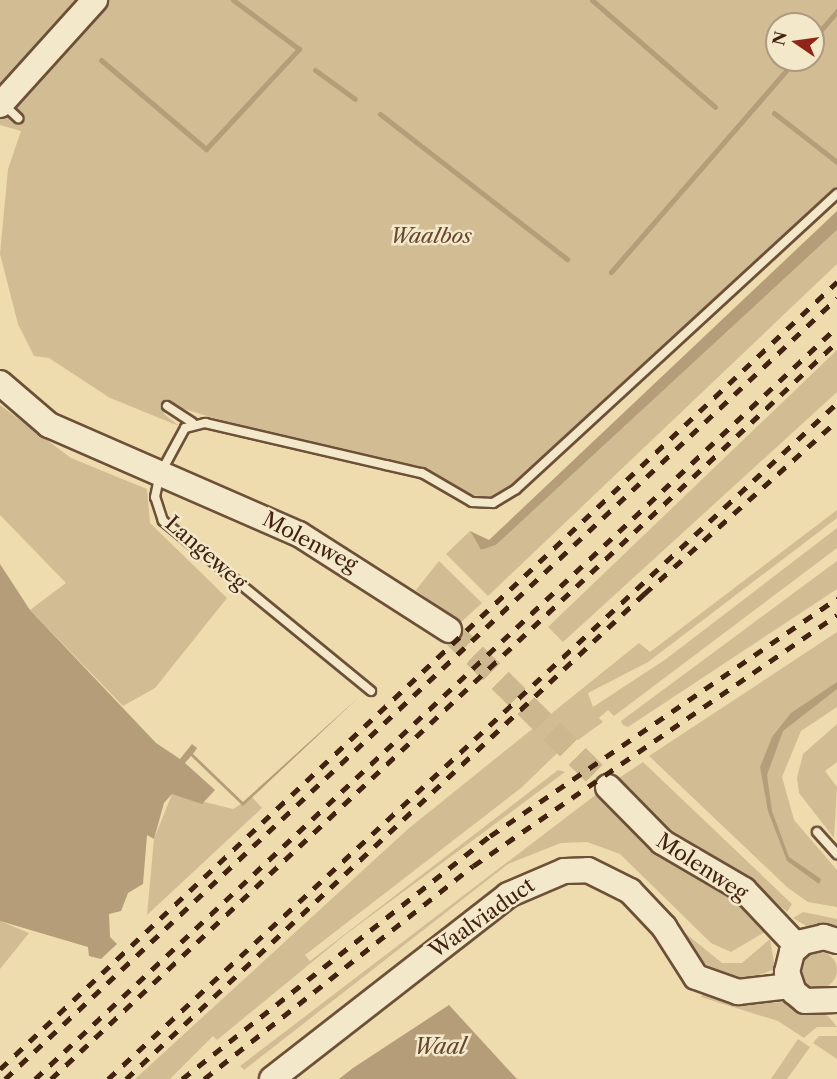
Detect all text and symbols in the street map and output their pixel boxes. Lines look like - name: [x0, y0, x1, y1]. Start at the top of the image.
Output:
- north arrow: [765, 12, 825, 72]
- text: N: [768, 29, 791, 47]
- park label: Waalbos: [390, 223, 472, 249]
- street label: Molenweg: [258, 507, 362, 577]
- street label: Langeweg: [160, 511, 252, 595]
- street label: Molenweg: [652, 828, 752, 906]
- street label: Waalviaduct: [425, 873, 539, 963]
- water label: Waal: [414, 1034, 466, 1060]

